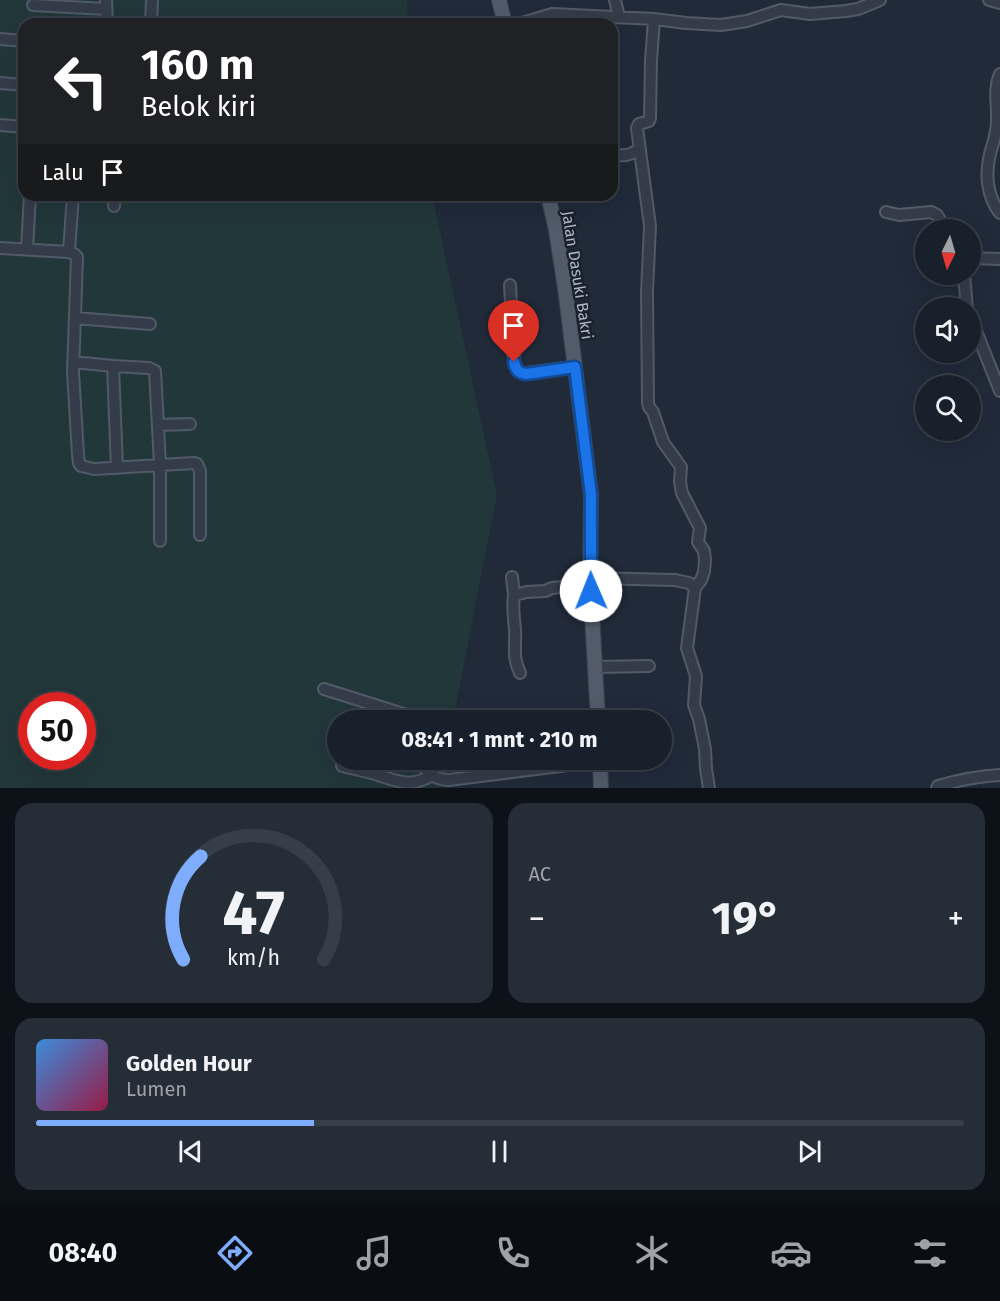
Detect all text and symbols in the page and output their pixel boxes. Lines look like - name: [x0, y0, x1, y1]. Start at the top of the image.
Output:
- text: 160 m: [141, 40, 254, 90]
- icon: left: [42, 42, 120, 120]
- text: Belok kiri: [141, 91, 256, 123]
- icon: arrive: [96, 156, 129, 189]
- text: Lalu: [42, 159, 84, 186]
- street label: Jalan Dasuki Bakri: [558, 209, 597, 341]
- north arrow: [915, 219, 981, 285]
- map controls: [915, 219, 981, 441]
- button: sound: [915, 297, 981, 363]
- pin: [488, 300, 539, 362]
- icon: arrive: [497, 309, 530, 342]
- button: search: [915, 375, 981, 441]
- position arrow: [559, 559, 623, 623]
- speed limit sign: 50: [18, 692, 96, 770]
- text: 08:41 · 1 mnt · 210 m: [401, 726, 598, 753]
- text: AC: [529, 862, 551, 886]
- text: 47: [222, 876, 285, 951]
- text: 19°: [712, 892, 781, 946]
- text: −: [529, 899, 545, 939]
- text: +: [948, 899, 964, 939]
- text: km/h: [227, 945, 280, 971]
- text: Golden Hour: [126, 1050, 252, 1077]
- text: Lumen: [126, 1077, 187, 1101]
- icon: previous: [174, 1135, 207, 1168]
- icon: pause: [483, 1135, 516, 1168]
- icon: next: [793, 1135, 826, 1168]
- icon: directions: [214, 1232, 256, 1274]
- icon: music: [353, 1232, 395, 1274]
- icon: phone: [492, 1232, 534, 1274]
- icon: climate: [631, 1232, 673, 1274]
- icon: car: [770, 1232, 812, 1274]
- icon: filters: [909, 1232, 951, 1274]
- text: 08:40: [49, 1237, 117, 1269]

